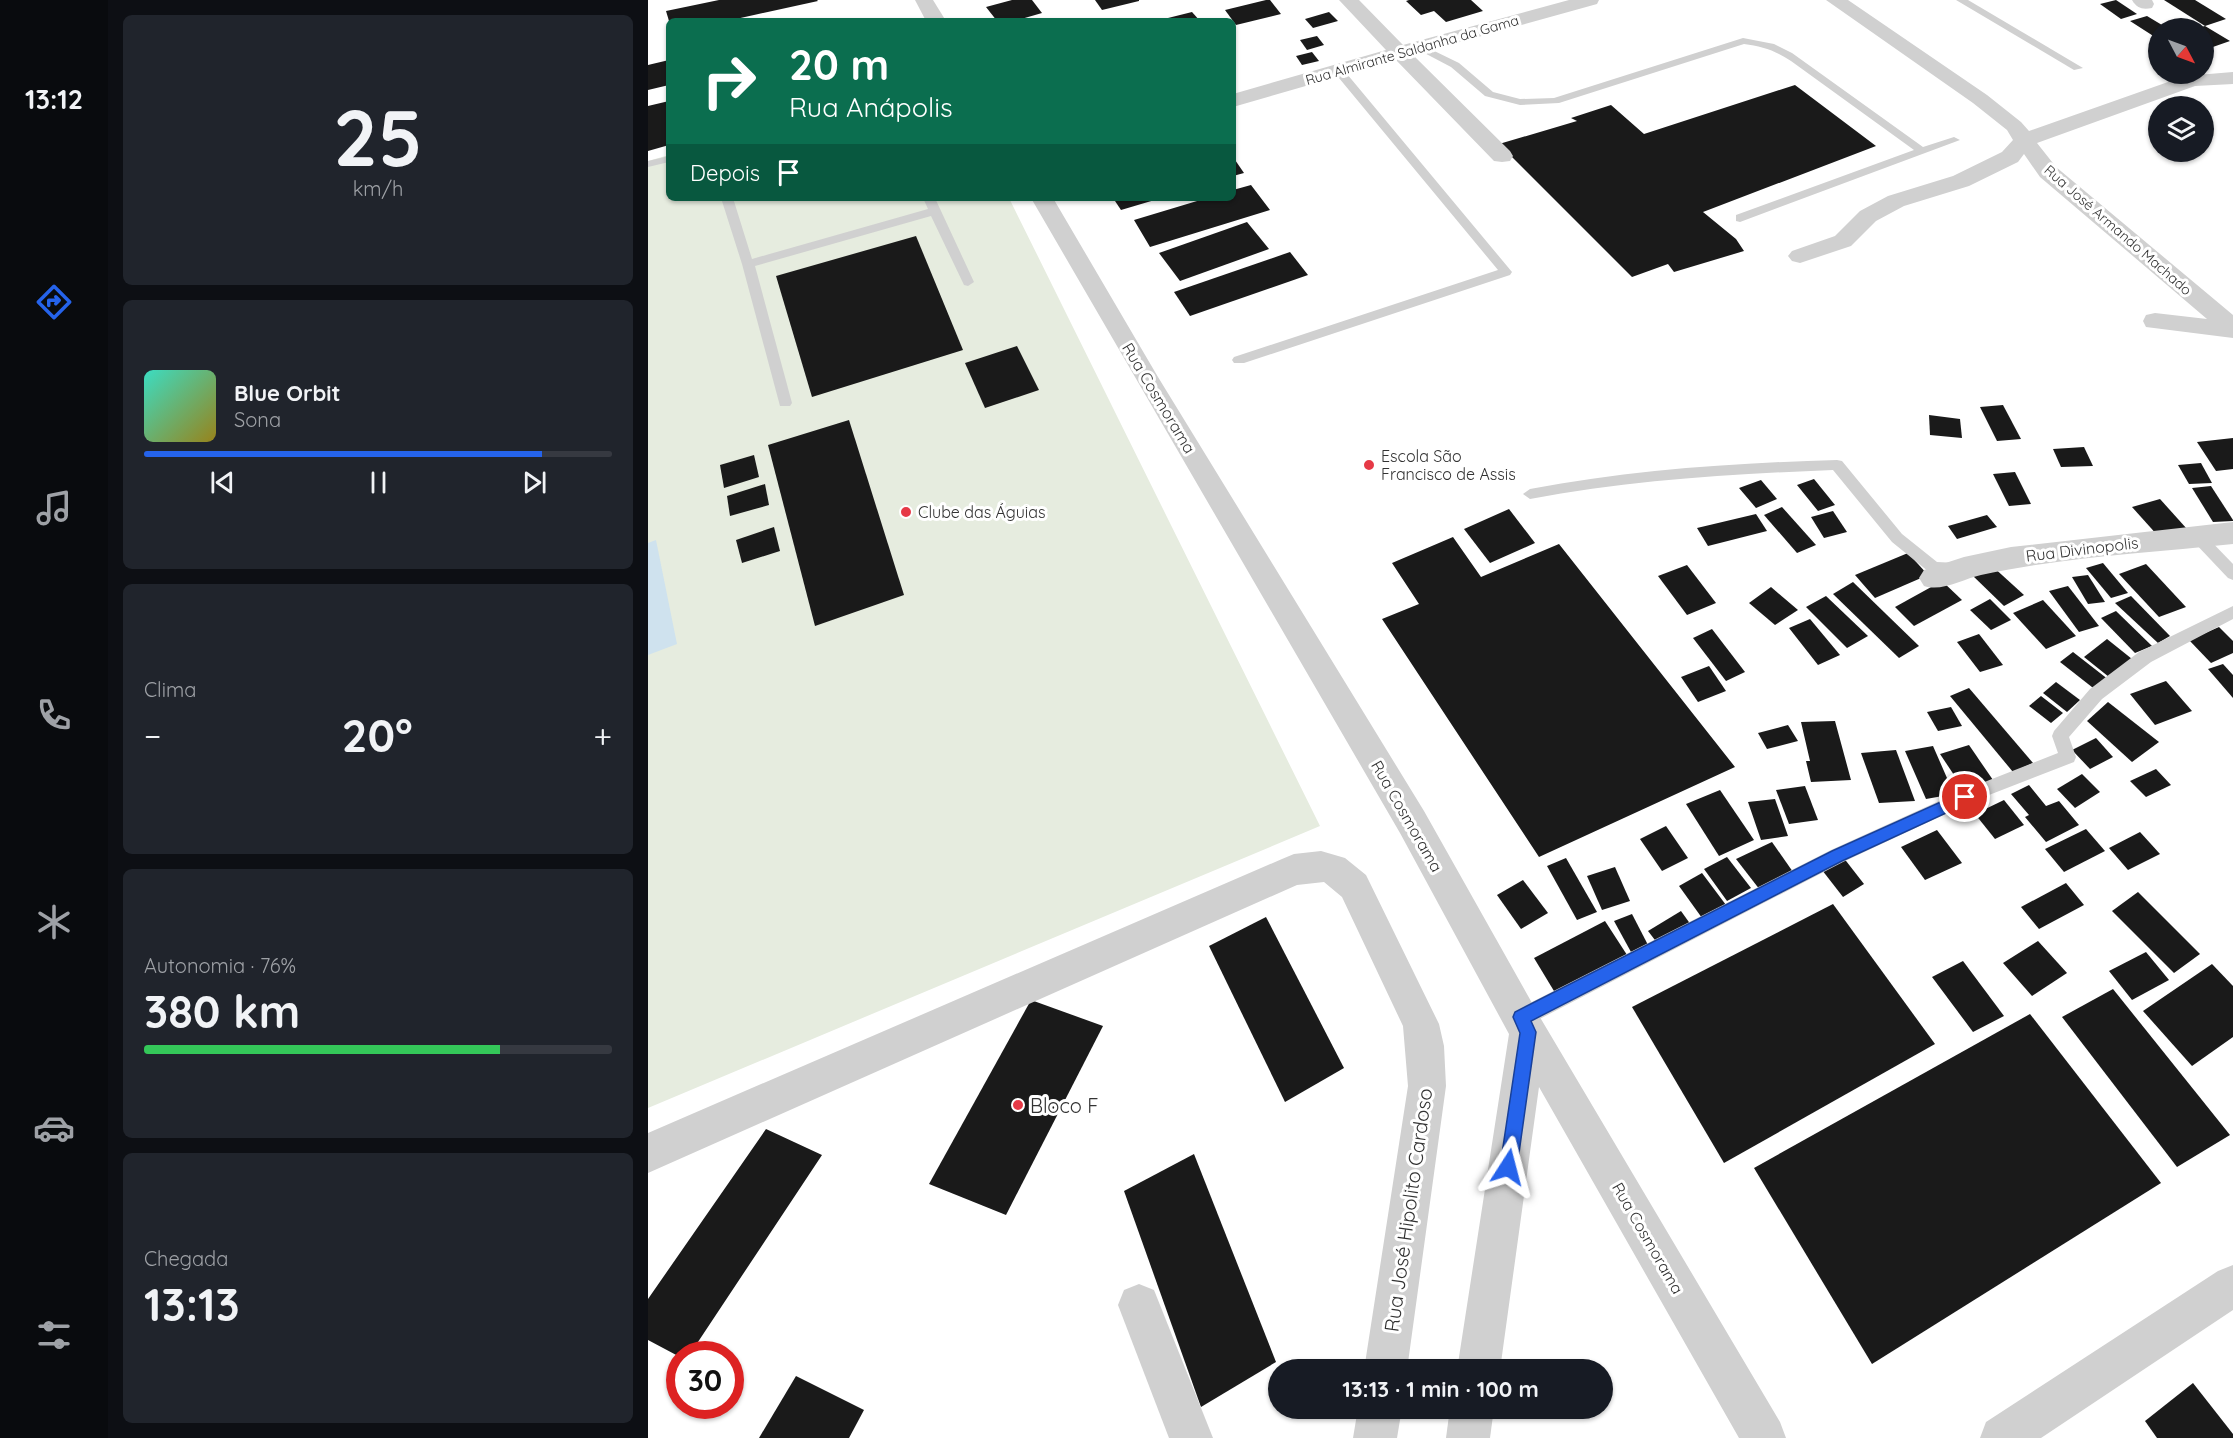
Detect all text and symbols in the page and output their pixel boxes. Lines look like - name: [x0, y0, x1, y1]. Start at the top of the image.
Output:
- street label: Rua Almirante Saldanha da Gama: [1303, 11, 1521, 89]
- north arrow: [2148, 18, 2214, 84]
- map controls: [2148, 18, 2214, 162]
- text: 20 m: [789, 38, 889, 91]
- icon: right: [690, 42, 768, 120]
- text: 13:12: [25, 82, 83, 116]
- text: 25: [333, 88, 423, 186]
- text: Rua Anápolis: [789, 90, 953, 124]
- button: layers: [2148, 96, 2214, 162]
- icon: arrive: [772, 156, 805, 189]
- text: Depois: [690, 159, 760, 187]
- street label: Rua José Armando Machado: [2041, 161, 2195, 299]
- text: km/h: [353, 176, 403, 201]
- icon: directions: [33, 281, 75, 323]
- street label: Rua Cosmorama: [1118, 339, 1200, 457]
- text: Blue Orbit: [234, 379, 340, 407]
- text: Sona: [234, 407, 281, 432]
- place label: Escola São Francisco de Assis: [1381, 446, 1516, 484]
- marker: Escola São Francisco de Assis: [1362, 458, 1376, 472]
- icon: previous: [206, 466, 239, 499]
- icon: pause: [362, 466, 395, 499]
- icon: next: [518, 466, 551, 499]
- icon: music: [33, 487, 75, 529]
- place label: Clube das Águias: [918, 502, 1045, 522]
- marker: Clube das Águias: [899, 505, 913, 519]
- street label: Rua Divinopolis: [2024, 532, 2140, 566]
- text: Clima: [144, 677, 196, 702]
- icon: phone: [33, 694, 75, 736]
- text: 20°: [342, 707, 413, 763]
- text: −: [144, 715, 161, 756]
- text: +: [593, 715, 612, 756]
- street label: Rua Cosmorama: [1367, 757, 1447, 875]
- pin: [1939, 771, 1990, 822]
- icon: arrive: [1948, 780, 1981, 813]
- icon: climate: [33, 901, 75, 943]
- text: Autonomia · 76%: [144, 953, 296, 978]
- text: 380 km: [144, 983, 300, 1039]
- street label: Rua José Hipolito Cardoso: [1379, 1087, 1437, 1333]
- place label: Bloco F: [1030, 1093, 1099, 1118]
- marker: Bloco F: [1011, 1098, 1025, 1112]
- icon: car: [33, 1107, 75, 1149]
- position arrow: [1476, 1135, 1540, 1199]
- street label: Rua Cosmorama: [1608, 1179, 1688, 1297]
- text: Chegada: [144, 1246, 228, 1271]
- text: 13:13: [144, 1276, 240, 1332]
- icon: filters: [33, 1314, 75, 1356]
- speed limit sign: 30: [666, 1341, 744, 1419]
- text: 13:13 · 1 min · 100 m: [1342, 1375, 1539, 1403]

